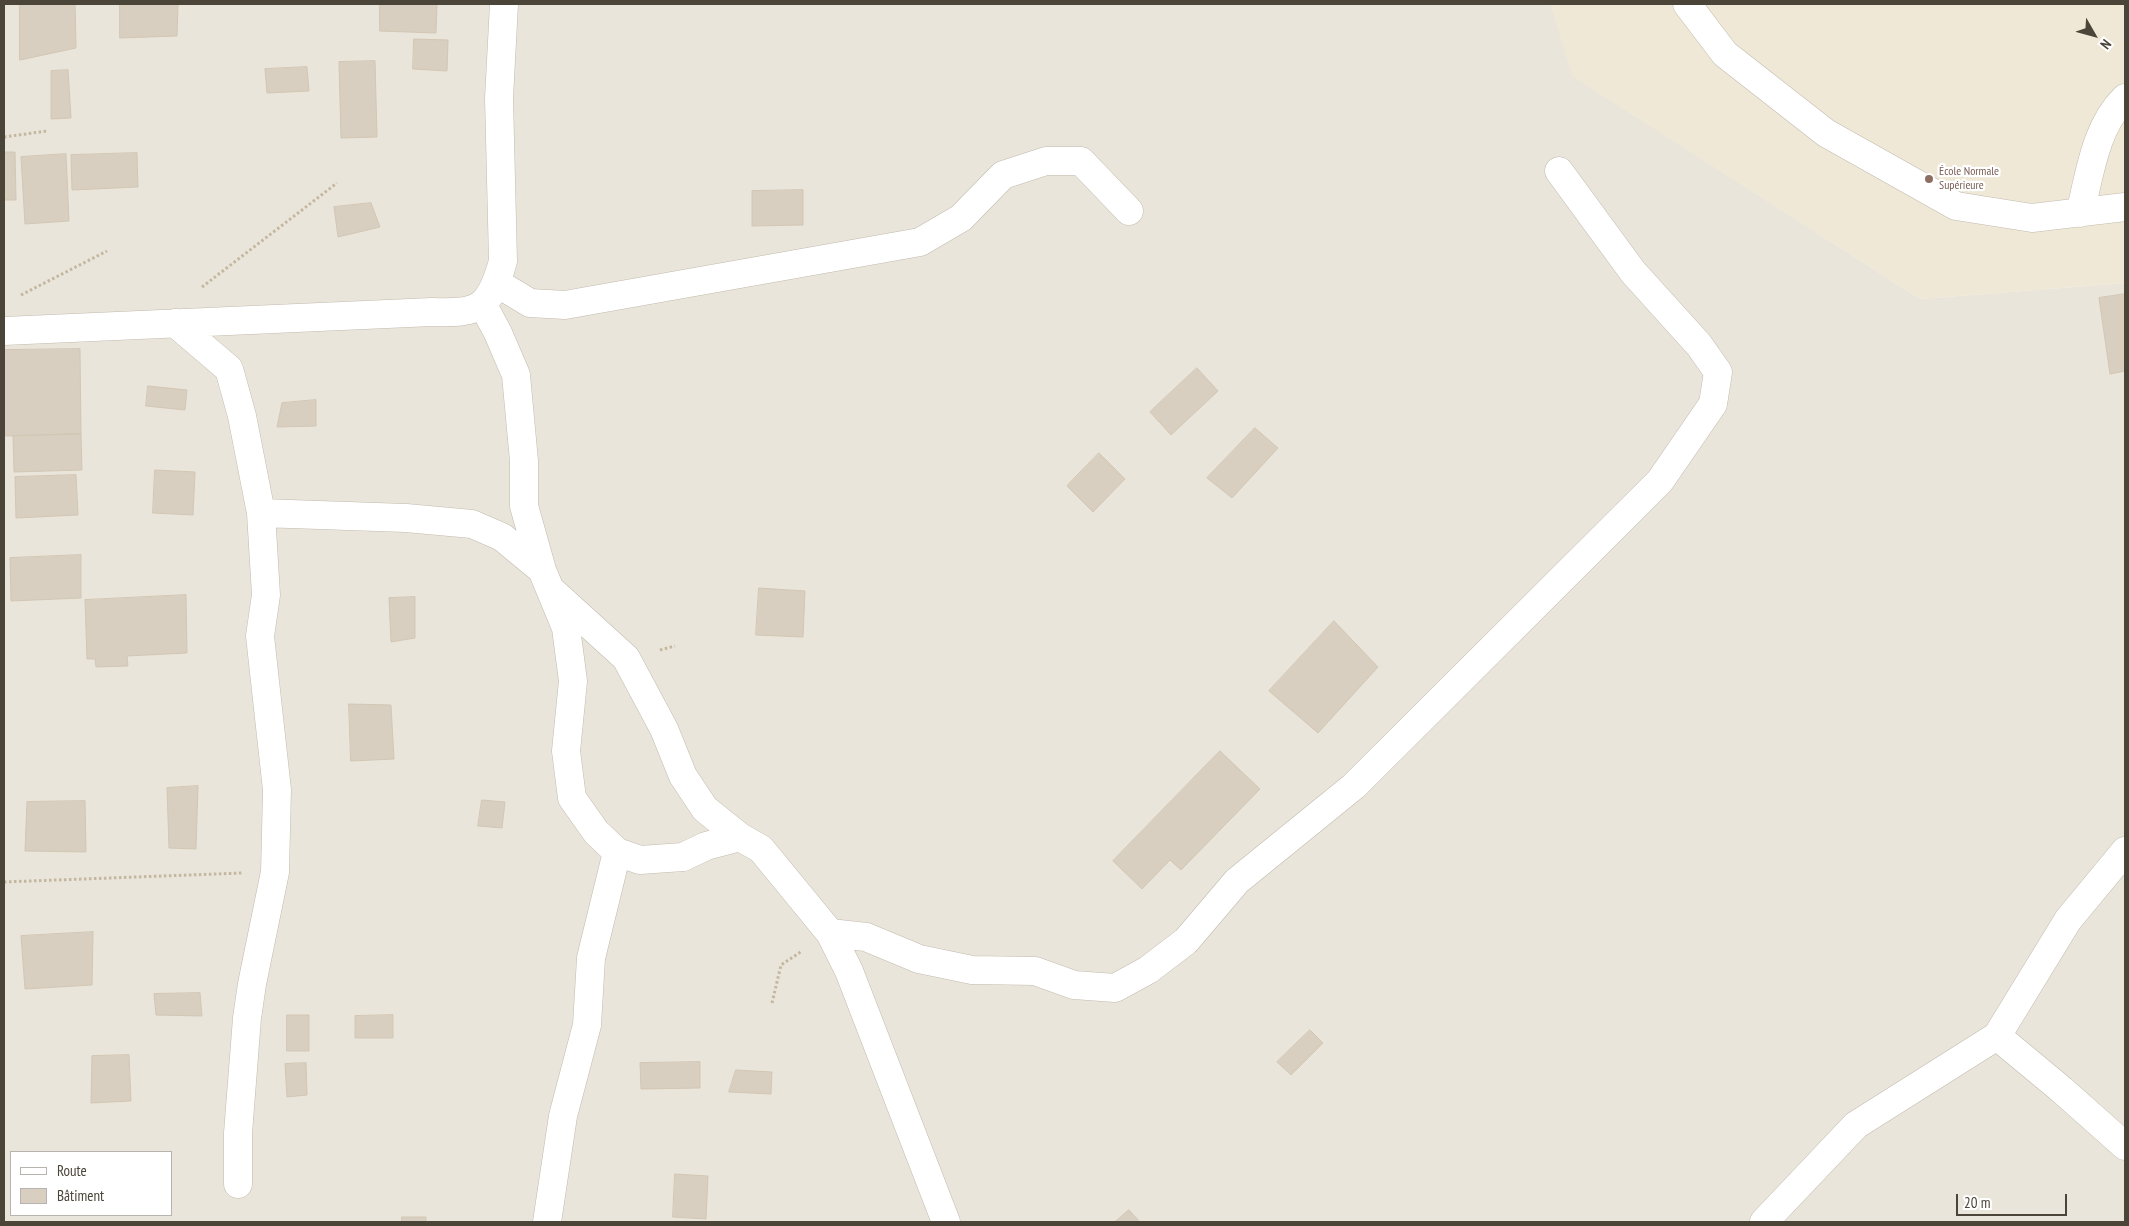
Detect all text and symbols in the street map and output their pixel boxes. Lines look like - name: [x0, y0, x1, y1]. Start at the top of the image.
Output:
- north arrow: [2069, 10, 2119, 60]
- text: N: [2096, 36, 2115, 53]
- place label: École Normale Supérieure: [1939, 165, 1999, 193]
- marker: École Normale Supérieure: [1923, 173, 1935, 185]
- legend: [10, 1151, 172, 1216]
- text: Route: [57, 1161, 87, 1180]
- scale bar: [1959, 1184, 2070, 1216]
- text: Bâtiment: [57, 1186, 104, 1205]
- text: 20 m: [1964, 1193, 1990, 1212]

